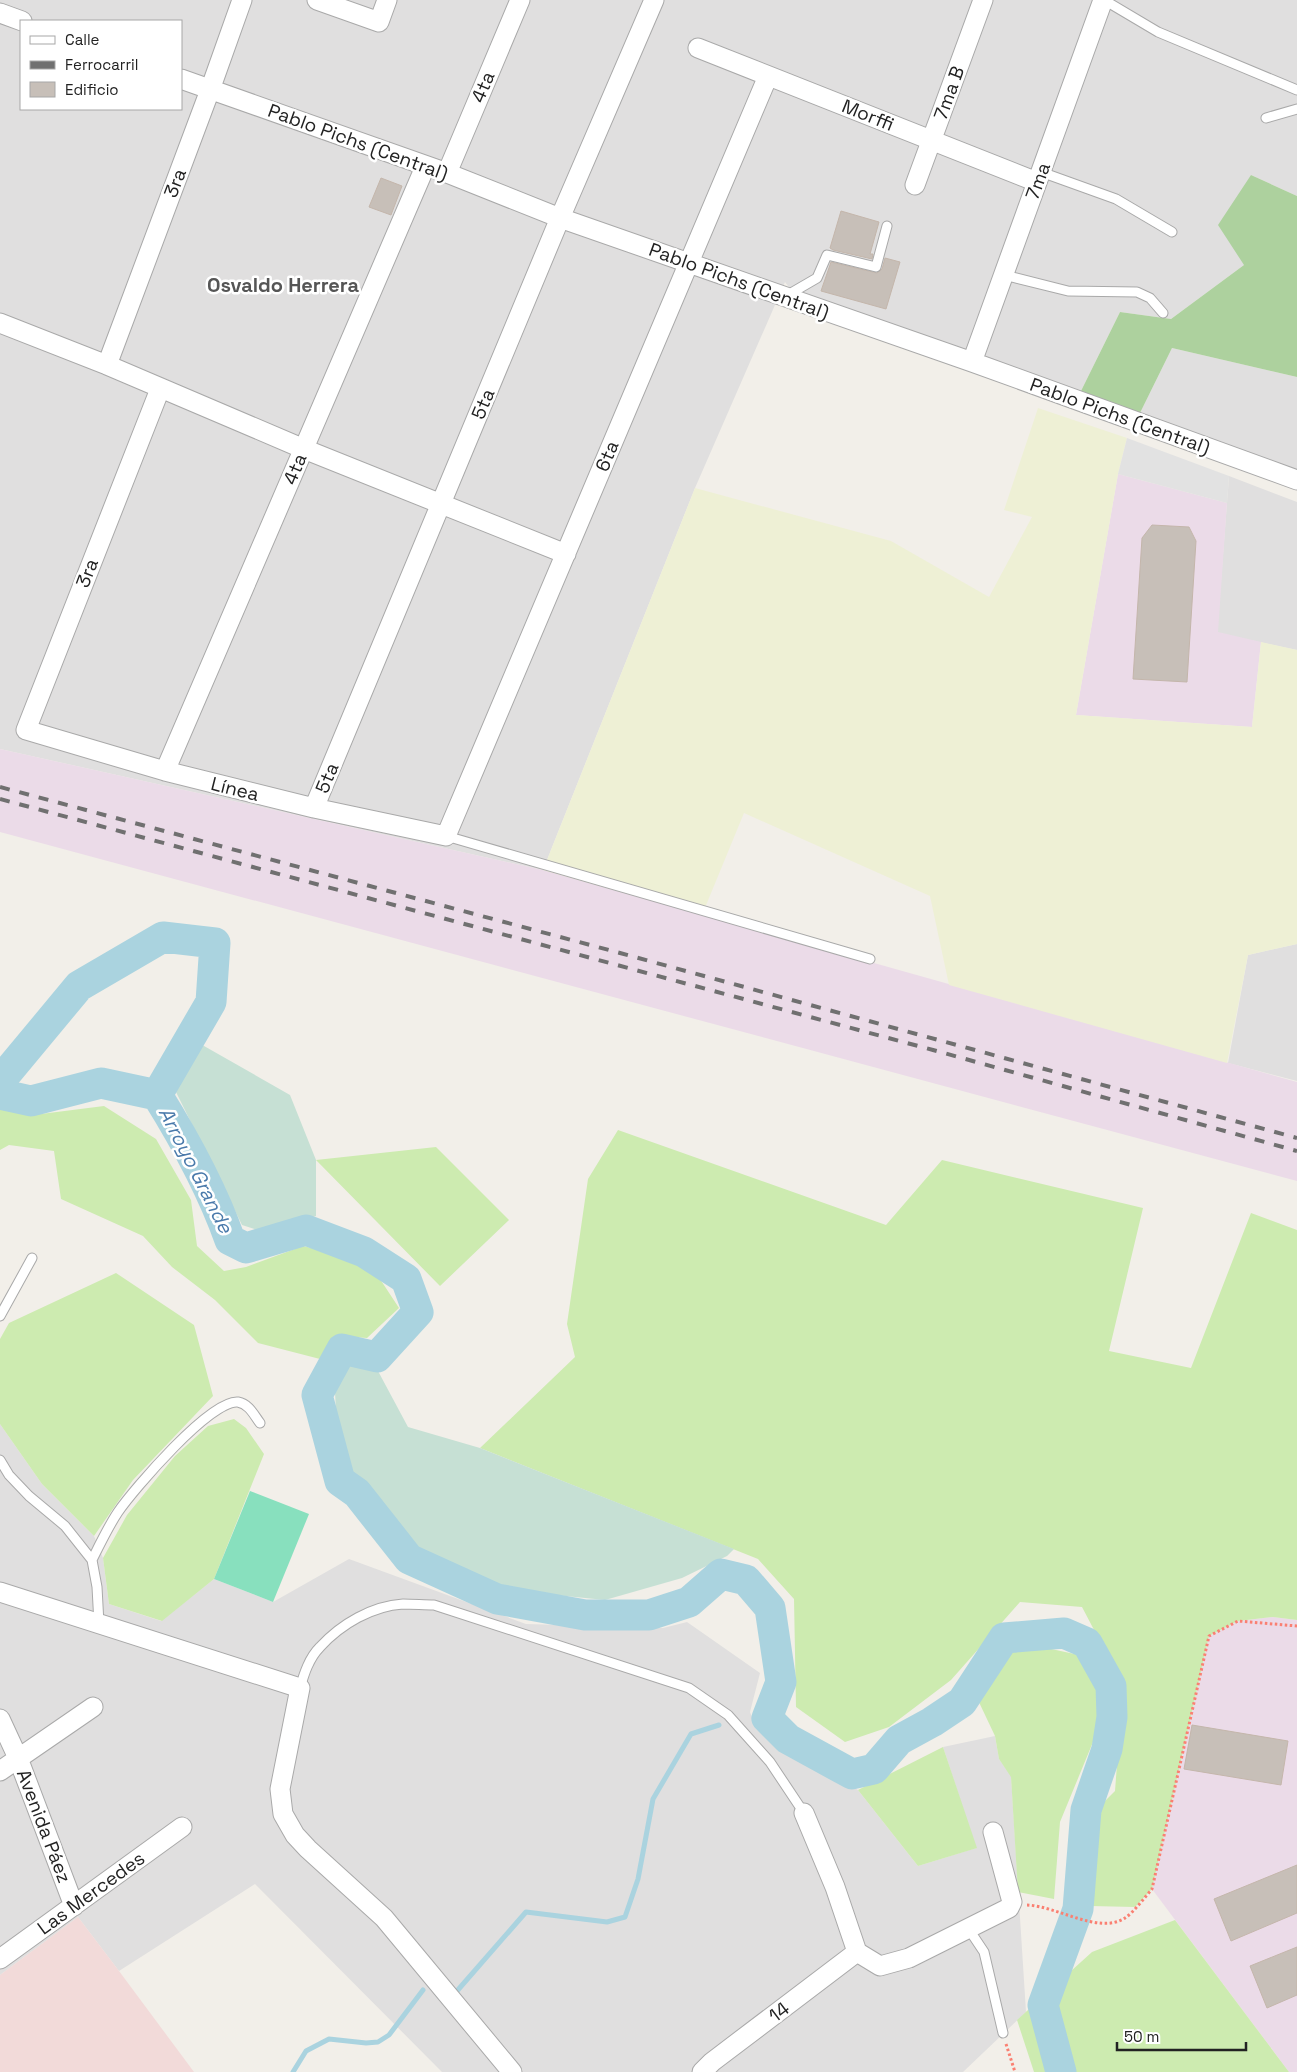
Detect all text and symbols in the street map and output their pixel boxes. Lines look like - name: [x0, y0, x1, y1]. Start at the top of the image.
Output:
- legend: [20, 20, 182, 110]
- text: Calle: [65, 30, 100, 49]
- text: Ferrocarril: [65, 55, 138, 74]
- street label: 7ma B: [928, 63, 970, 123]
- street label: 4ta: [465, 68, 501, 106]
- text: Edificio: [65, 80, 119, 99]
- street label: Morffi: [838, 93, 898, 137]
- street label: Pablo Pichs (Central): [265, 98, 451, 186]
- street label: 7ma: [1020, 159, 1056, 203]
- street label: 3ra: [158, 165, 192, 201]
- street label: Pablo Pichs (Central): [646, 237, 832, 325]
- district label: Osvaldo Herrera: [207, 272, 360, 298]
- street label: Pablo Pichs (Central): [1027, 372, 1213, 460]
- street label: 5ta: [465, 385, 501, 423]
- street label: 6ta: [589, 437, 625, 475]
- street label: 4ta: [277, 450, 313, 488]
- street label: 3ra: [70, 555, 104, 591]
- street label: 5ta: [309, 759, 345, 797]
- street label: Línea: [208, 771, 262, 807]
- water label: Arroyo Grande: [153, 1102, 240, 1239]
- street label: Avenida Páez: [11, 1766, 77, 1886]
- street label: Las Mercedes: [32, 1846, 150, 1940]
- street label: 14: [764, 1996, 795, 2028]
- scale bar: [1117, 2020, 1246, 2052]
- text: 50 m: [1124, 2027, 1159, 2046]

